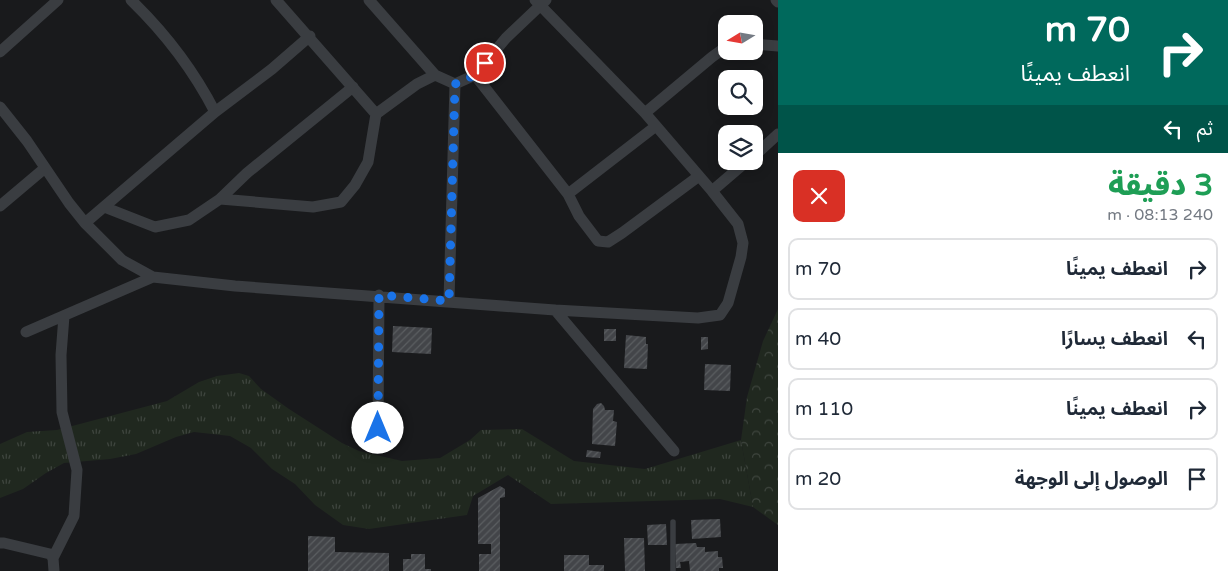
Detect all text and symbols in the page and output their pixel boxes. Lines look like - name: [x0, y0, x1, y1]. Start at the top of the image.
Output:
- text: 70 m: [1045, 9, 1130, 51]
- north arrow: [718, 15, 762, 60]
- map controls: [718, 15, 763, 170]
- icon: right: [1148, 20, 1213, 85]
- pin: [464, 42, 506, 84]
- icon: arrive: [471, 49, 499, 77]
- text: انعطف يمينًا: [1020, 61, 1130, 87]
- button: search: [718, 70, 763, 115]
- icon: left: [1159, 115, 1187, 143]
- text: ثم: [1197, 118, 1213, 140]
- button: layers: [718, 125, 763, 170]
- text: 3 دقيقة: [1108, 167, 1213, 204]
- button: close: [793, 170, 845, 222]
- text: 240 m · 08:13: [1107, 205, 1213, 225]
- icon: right: [1183, 255, 1211, 283]
- text: 70 m: [795, 258, 841, 280]
- text: انعطف يمينًا: [1066, 258, 1168, 280]
- icon: left: [1183, 325, 1211, 353]
- text: 40 m: [795, 328, 841, 350]
- text: انعطف يسارًا: [1061, 328, 1168, 350]
- icon: right: [1183, 395, 1211, 423]
- text: 110 m: [795, 398, 853, 420]
- text: انعطف يمينًا: [1066, 398, 1168, 420]
- position arrow: [351, 401, 403, 453]
- icon: arrive: [1183, 465, 1211, 493]
- text: 20 m: [795, 468, 841, 490]
- text: الوصول إلى الوجهة: [1015, 468, 1168, 490]

